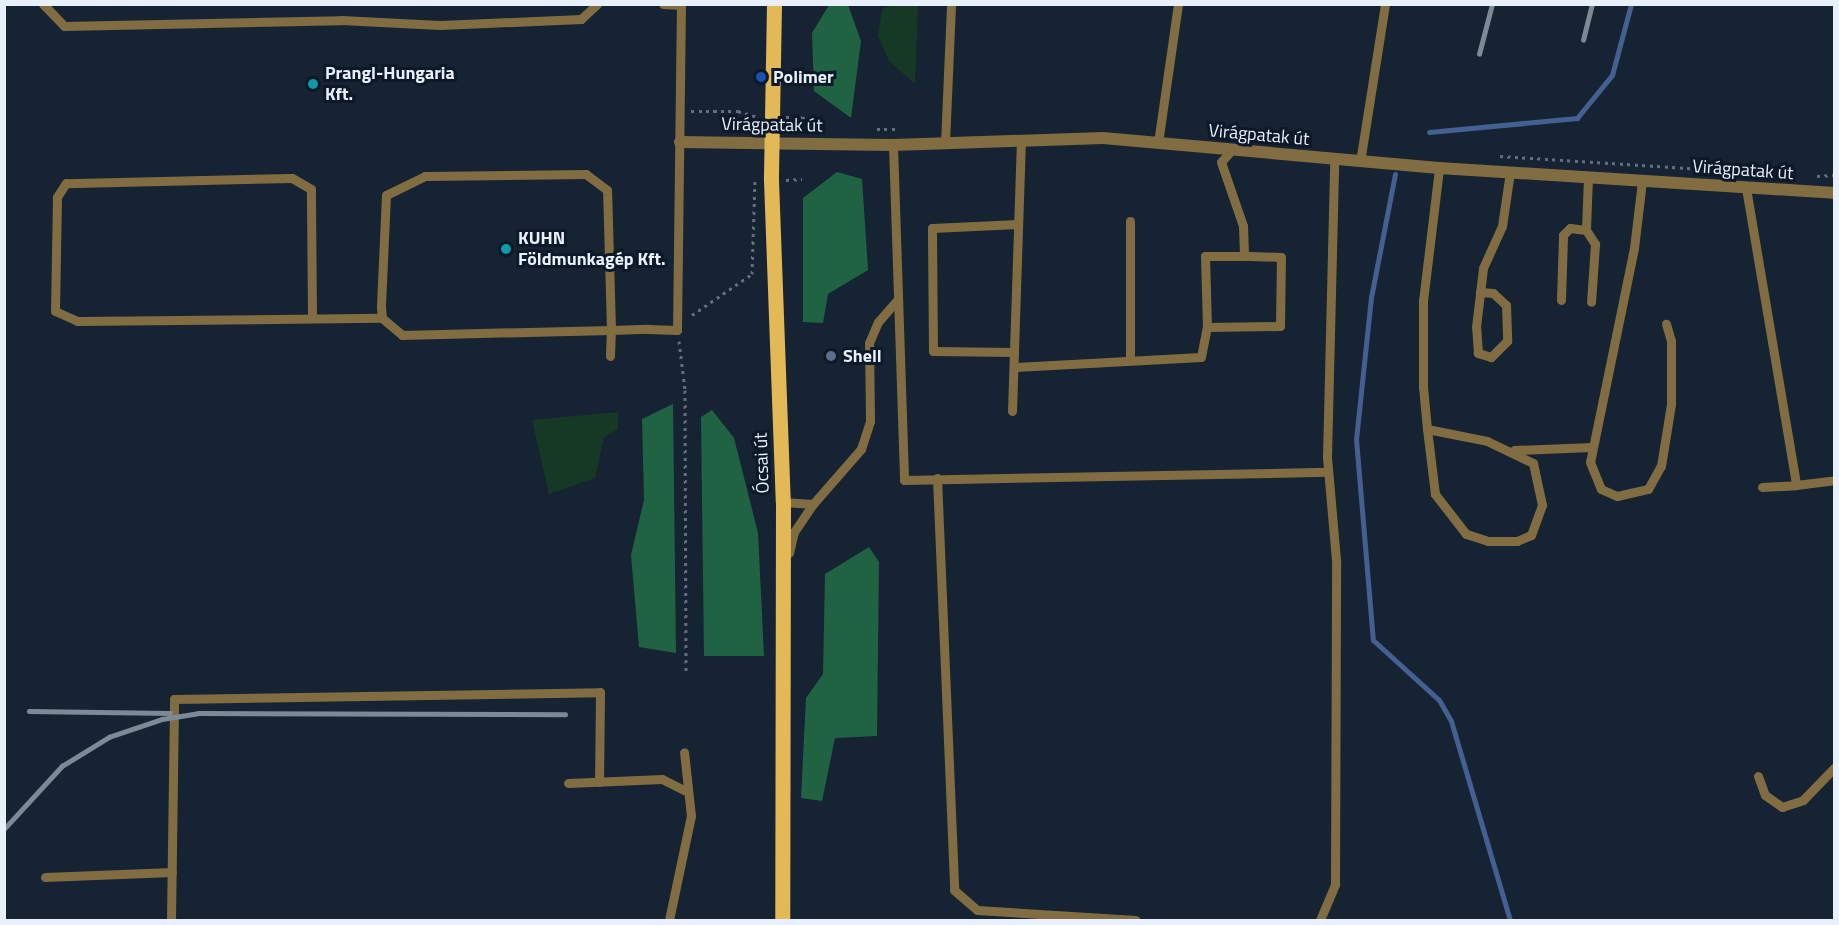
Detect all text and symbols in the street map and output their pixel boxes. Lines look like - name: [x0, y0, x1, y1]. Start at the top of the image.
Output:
- place label: Prangl-Hungaria Kft.: [325, 63, 455, 106]
- place label: Polimer: [773, 66, 834, 88]
- marker: Polimer: [754, 70, 768, 84]
- marker: Prangl-Hungaria Kft.: [306, 77, 320, 91]
- street label: Virágpatak út: [721, 113, 823, 137]
- street label: Virágpatak út: [1208, 120, 1310, 150]
- street label: Virágpatak út: [1692, 156, 1794, 184]
- place label: KUHN Földmunkagép Kft.: [518, 228, 666, 270]
- marker: KUHN Földmunkagép Kft.: [499, 242, 513, 256]
- place label: Shell: [843, 345, 882, 367]
- marker: Shell: [824, 349, 838, 363]
- street label: Ócsai út: [750, 432, 774, 494]

